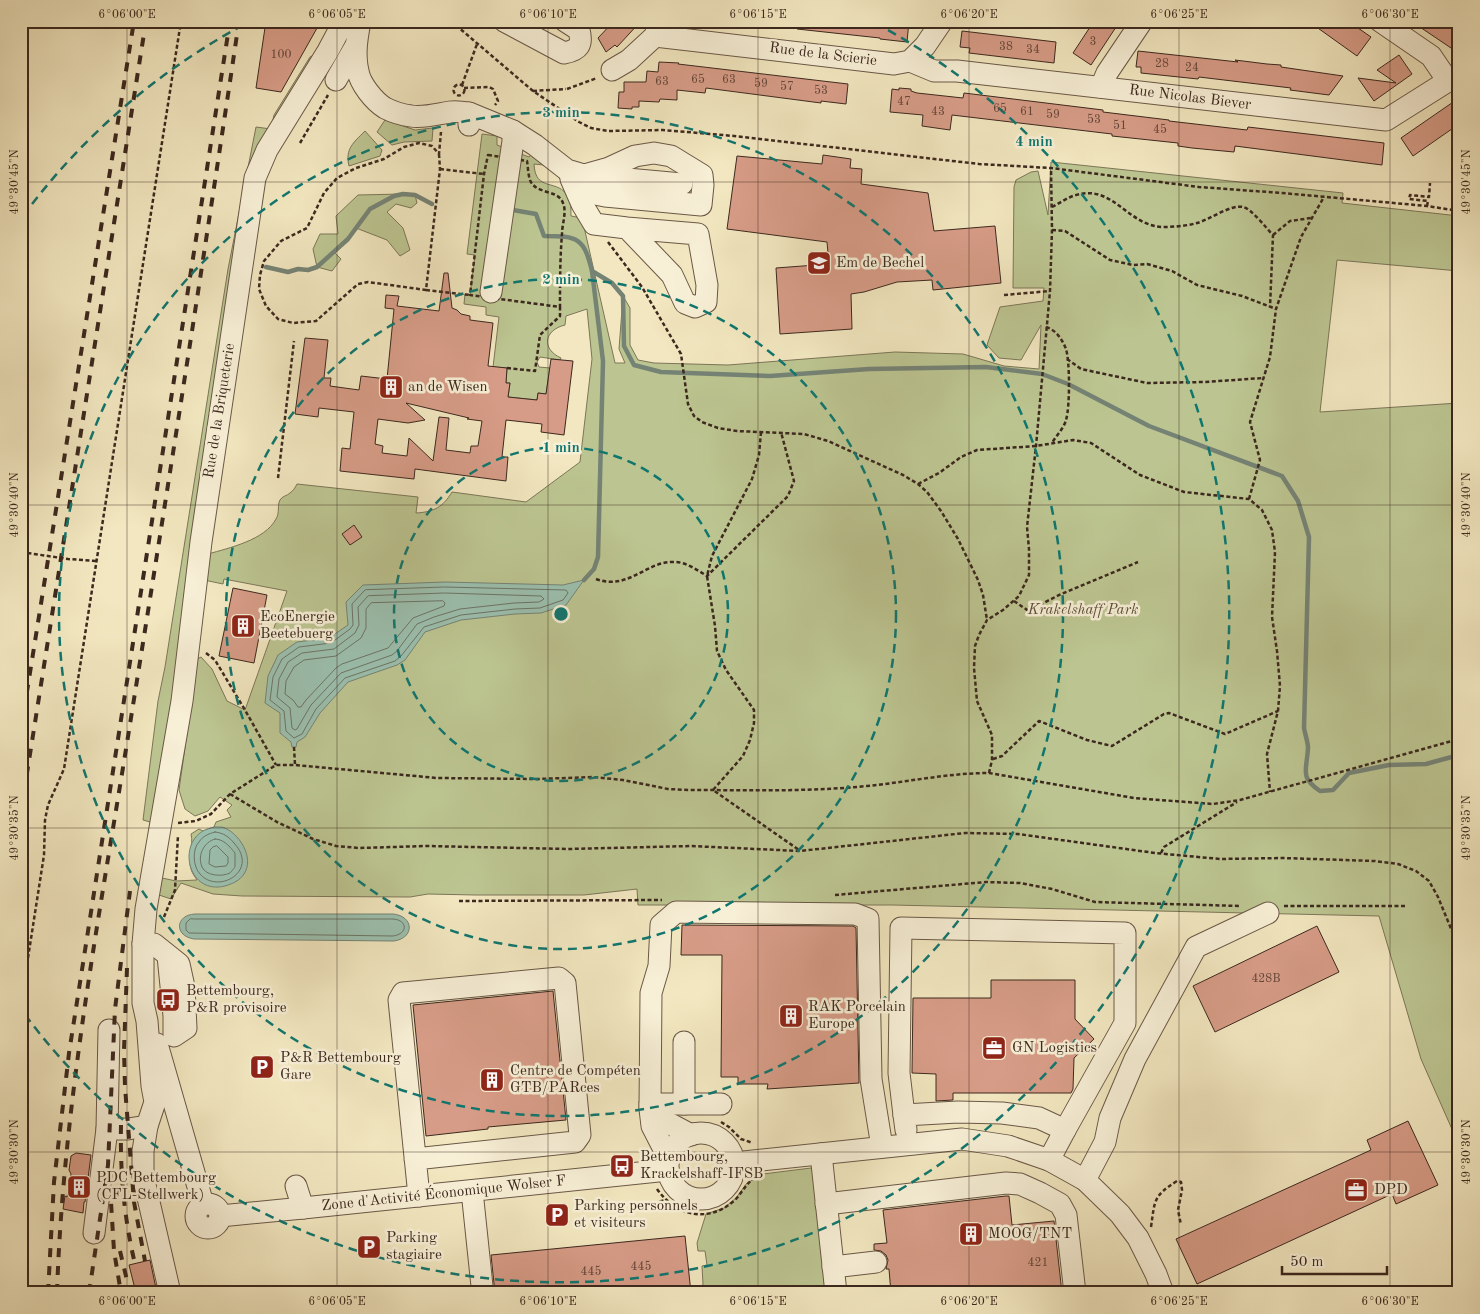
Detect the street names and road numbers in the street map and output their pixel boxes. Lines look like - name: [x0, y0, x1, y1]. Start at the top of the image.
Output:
- street label: Rue de la Scierie: [768, 41, 878, 69]
- street label: Rue Nicolas Biever: [1128, 83, 1252, 113]
- street label: Rue de la Briqueterie: [202, 342, 238, 480]
- street label: Zone d'Activité Économique Wolser F: [321, 1171, 567, 1214]

